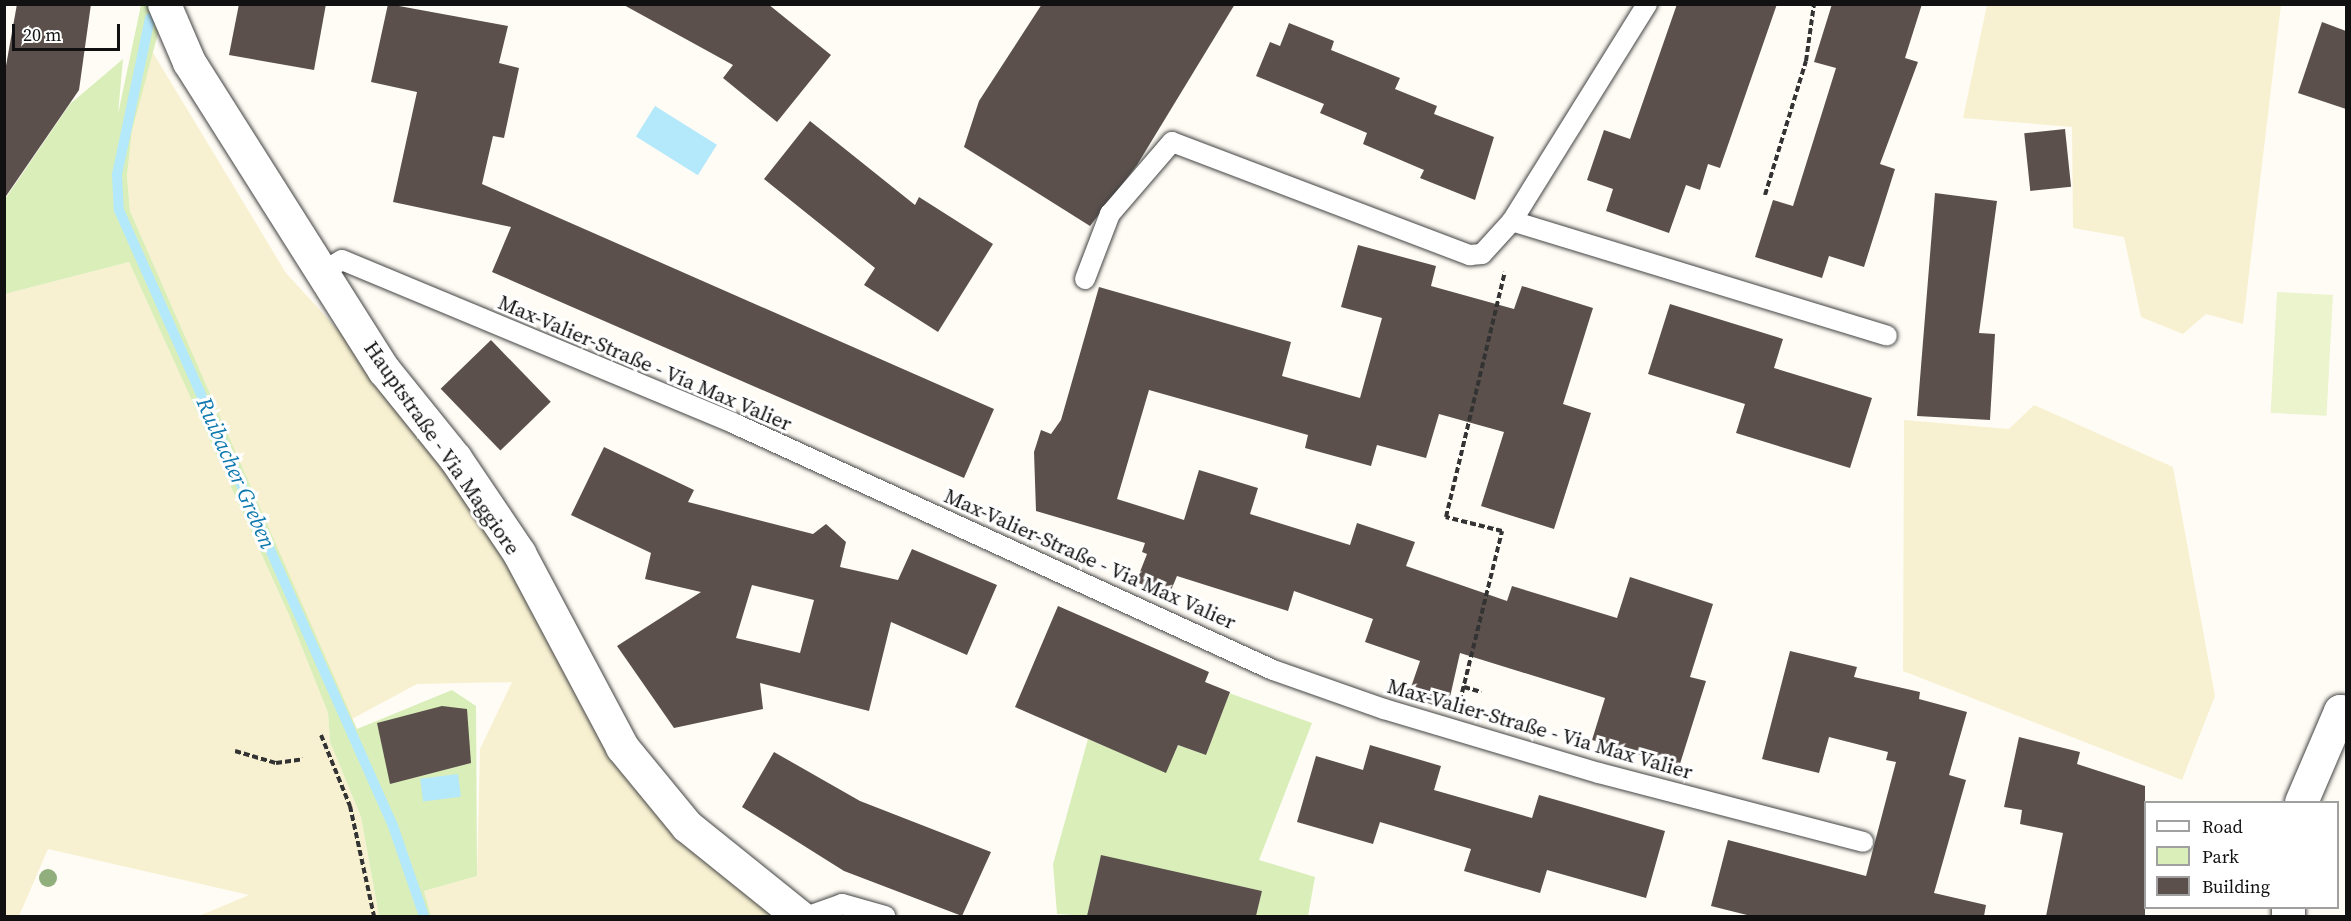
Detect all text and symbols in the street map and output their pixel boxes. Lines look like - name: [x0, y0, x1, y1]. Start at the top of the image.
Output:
- scale bar: [15, 12, 123, 50]
- text: 20 m: [23, 22, 61, 47]
- street label: Max-Valier-Straße - Via Max Valier: [494, 289, 796, 437]
- street label: Hauptstraße - Via Maggiore: [358, 336, 526, 560]
- water label: Ruibacher Greben: [191, 393, 281, 553]
- street label: Max-Valier-Straße - Via Max Valier: [940, 483, 1240, 635]
- street label: Max-Valier-Straße - Via Max Valier: [1384, 673, 1696, 785]
- legend: [2144, 801, 2339, 909]
- text: Road: [2202, 814, 2243, 839]
- text: Park: [2202, 844, 2239, 869]
- text: Building: [2202, 874, 2270, 899]

